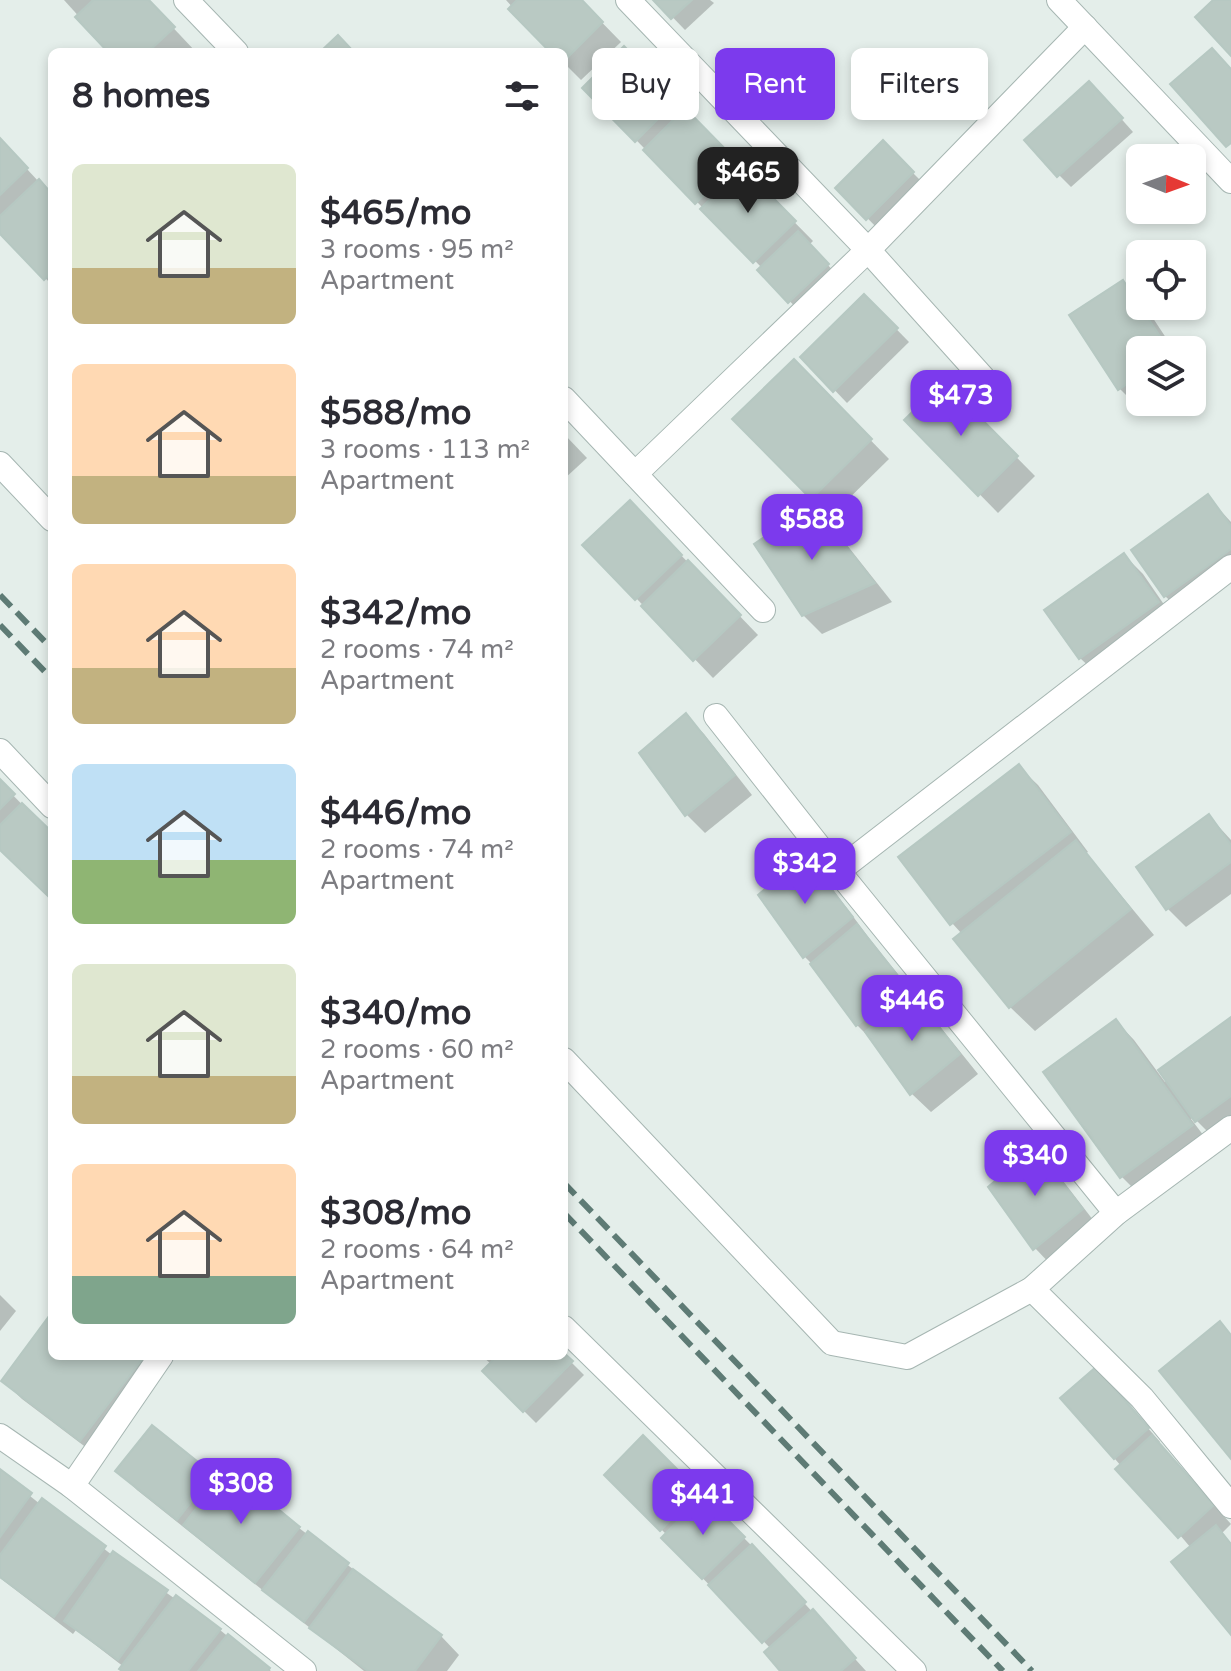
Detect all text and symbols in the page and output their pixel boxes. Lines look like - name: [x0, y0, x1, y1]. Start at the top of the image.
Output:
- chip: Buy: [592, 48, 699, 120]
- chip: Rent: [715, 48, 835, 120]
- chip: Filters: [851, 48, 988, 120]
- icon: filters: [500, 74, 544, 118]
- text: 8 homes: [72, 76, 210, 117]
- north arrow: [1126, 144, 1206, 224]
- map controls: [1126, 144, 1206, 416]
- pin: $465: [701, 147, 795, 215]
- text: $465: [715, 157, 781, 188]
- text: $465/mo: [320, 193, 471, 234]
- icon: home: [136, 196, 232, 292]
- text: 3 rooms · 95 m²: [320, 234, 514, 265]
- button: locate: [1126, 240, 1206, 320]
- text: Apartment: [320, 265, 454, 296]
- button: layers: [1126, 336, 1206, 416]
- pin: $473: [914, 370, 1008, 438]
- text: $473: [928, 380, 994, 411]
- text: $588/mo: [320, 393, 471, 434]
- icon: home: [136, 396, 232, 492]
- text: 3 rooms · 113 m²: [320, 434, 530, 465]
- text: Apartment: [320, 465, 454, 496]
- pin: $588: [765, 494, 859, 562]
- text: $588: [779, 504, 845, 535]
- text: $342/mo: [320, 593, 471, 634]
- icon: home: [136, 596, 232, 692]
- text: 2 rooms · 74 m²: [320, 634, 514, 665]
- text: Apartment: [320, 665, 454, 696]
- text: $446/mo: [320, 793, 471, 834]
- icon: home: [136, 796, 232, 892]
- text: 2 rooms · 74 m²: [320, 834, 514, 865]
- pin: $342: [758, 838, 852, 906]
- text: $342: [772, 848, 838, 879]
- text: Apartment: [320, 865, 454, 896]
- pin: $446: [865, 975, 959, 1043]
- text: $446: [879, 985, 945, 1016]
- text: $340/mo: [320, 993, 471, 1034]
- icon: home: [136, 996, 232, 1092]
- text: 2 rooms · 60 m²: [320, 1034, 514, 1065]
- text: Apartment: [320, 1065, 454, 1096]
- pin: $340: [988, 1130, 1082, 1198]
- text: $340: [1002, 1140, 1068, 1171]
- text: $308/mo: [320, 1193, 471, 1234]
- icon: home: [136, 1196, 232, 1292]
- text: 2 rooms · 64 m²: [320, 1234, 514, 1265]
- text: Apartment: [320, 1265, 454, 1296]
- pin: $308: [194, 1458, 288, 1526]
- text: $308: [208, 1468, 274, 1499]
- pin: $441: [656, 1469, 750, 1537]
- text: $441: [670, 1479, 736, 1510]

